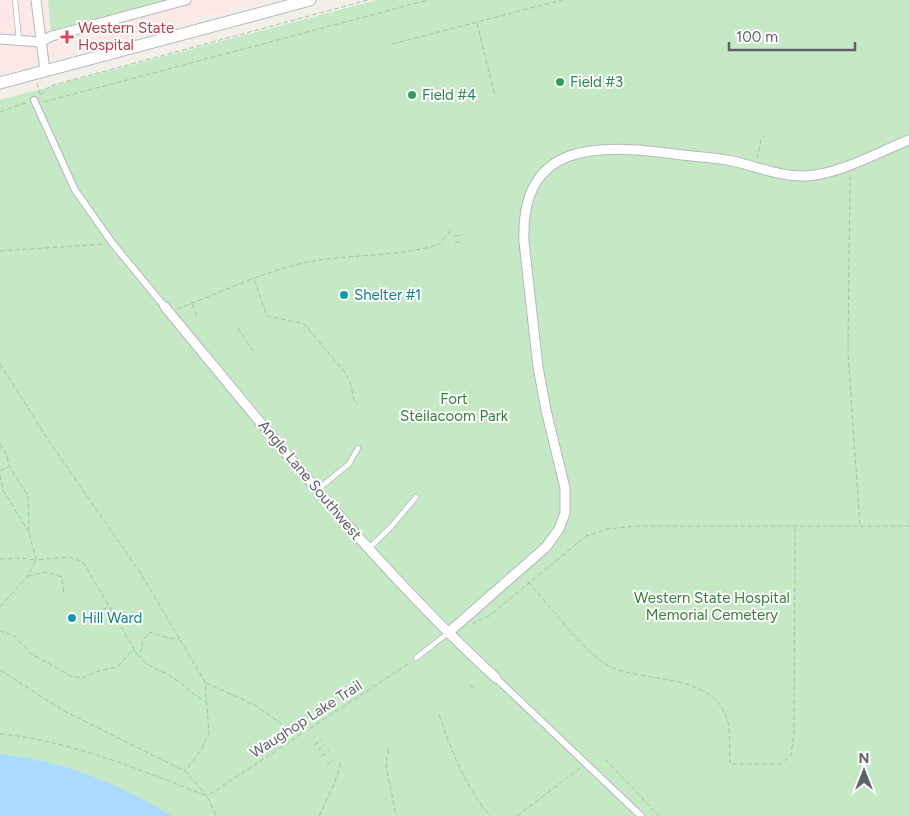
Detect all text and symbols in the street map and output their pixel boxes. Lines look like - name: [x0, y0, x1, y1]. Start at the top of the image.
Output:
- place label: Western State Hospital: [78, 19, 174, 54]
- scale bar: [729, 20, 855, 52]
- text: 100 m: [736, 28, 778, 46]
- marker: Western State Hospital: [60, 30, 74, 44]
- place label: Field #3: [570, 73, 623, 91]
- marker: Field #3: [554, 76, 566, 88]
- place label: Field #4: [422, 86, 476, 104]
- marker: Field #4: [406, 89, 418, 101]
- place label: Shelter #1: [354, 286, 421, 304]
- marker: Shelter #1: [338, 289, 350, 301]
- park label: Fort Steilacoom Park: [400, 390, 509, 425]
- street label: Angle Lane Southwest: [255, 416, 366, 544]
- park label: Western State Hospital Memorial Cemetery: [634, 589, 790, 624]
- place label: Hill Ward: [82, 609, 142, 627]
- marker: Hill Ward: [66, 612, 78, 624]
- street label: Waughop Lake Trail: [247, 676, 365, 762]
- north arrow: [839, 746, 889, 796]
- text: N: [859, 750, 869, 767]

